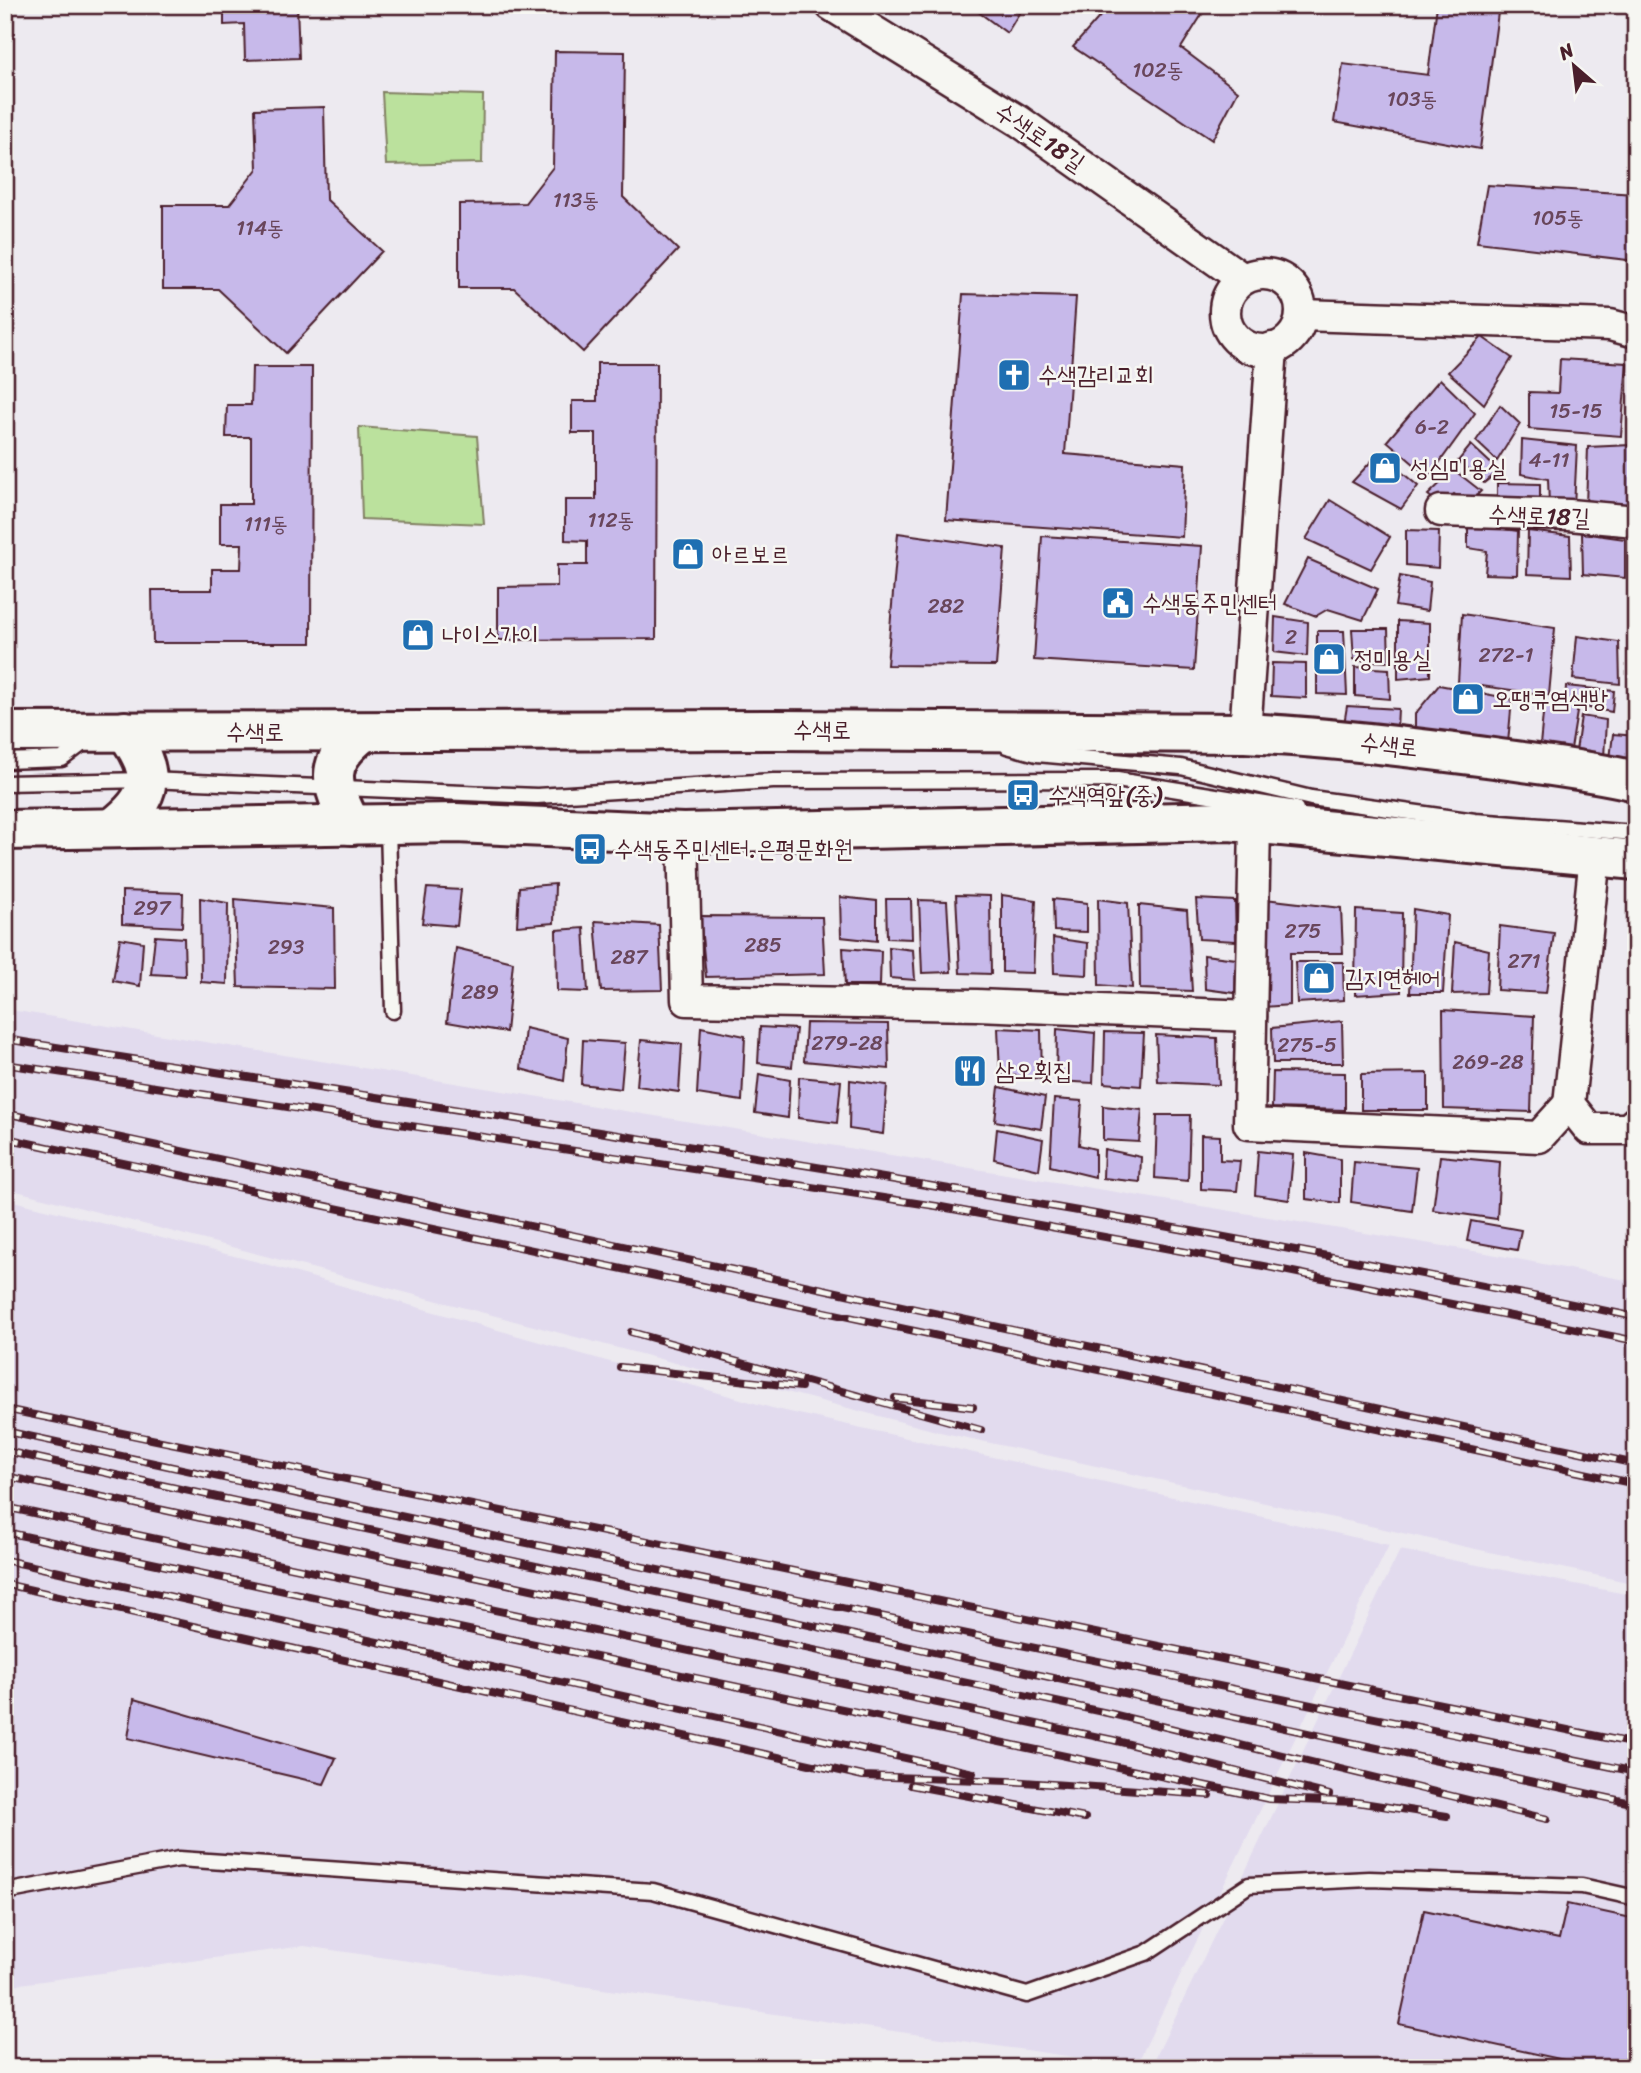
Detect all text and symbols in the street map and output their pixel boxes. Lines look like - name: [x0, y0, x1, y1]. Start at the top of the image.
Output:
- north arrow: [1540, 32, 1610, 102]
- text: N: [1552, 33, 1581, 70]
- house number: 102동: [1132, 51, 1184, 89]
- house number: 103동: [1387, 80, 1437, 118]
- street label: 수색로18길: [986, 91, 1094, 183]
- house number: 113동: [553, 181, 599, 219]
- house number: 105동: [1532, 199, 1584, 237]
- house number: 114동: [236, 209, 284, 247]
- place label: 수색감리교회: [1038, 354, 1154, 396]
- church icon: 수색감리교회: [995, 356, 1033, 394]
- house number: 15-15: [1549, 392, 1603, 430]
- house number: 6-2: [1415, 408, 1449, 446]
- house number: 4-11: [1529, 441, 1569, 479]
- place label: 성심미용실: [1410, 447, 1507, 489]
- shop icon: 성심미용실: [1366, 449, 1404, 487]
- street label: 수색로18길: [1487, 493, 1591, 539]
- house number: 112동: [587, 501, 635, 539]
- house number: 111동: [244, 505, 288, 543]
- place label: 아르보르: [712, 533, 789, 575]
- shop icon: 아르보르: [669, 535, 707, 573]
- place label: 수색동주민센터: [1142, 582, 1277, 624]
- public building icon: 수색동주민센터: [1099, 584, 1137, 622]
- house number: 282: [928, 587, 964, 625]
- place label: 나이스가이: [442, 614, 539, 656]
- shop icon: 나이스가이: [399, 616, 437, 654]
- house number: 2: [1285, 618, 1297, 656]
- house number: 272-1: [1479, 636, 1533, 674]
- place label: 정미용실: [1354, 638, 1431, 680]
- shop icon: 정미용실: [1310, 640, 1348, 678]
- place label: 오땡큐염색방: [1492, 678, 1609, 720]
- shop icon: 오땡큐염색방: [1449, 680, 1487, 718]
- street label: 수색로: [793, 709, 851, 751]
- street label: 수색로: [226, 711, 284, 753]
- street label: 수색로: [1358, 721, 1420, 769]
- place label: 수색역앞(중): [1048, 774, 1163, 816]
- bus stop icon: 수색역앞(중): [1004, 776, 1042, 814]
- place label: 수색동주민센터.은평문화원: [614, 828, 853, 870]
- bus stop icon: 수색동주민센터.은평문화원: [571, 830, 609, 868]
- house number: 297: [133, 889, 173, 927]
- house number: 275: [1285, 912, 1322, 950]
- house number: 285: [744, 926, 782, 964]
- house number: 293: [268, 928, 305, 966]
- house number: 287: [611, 938, 649, 976]
- house number: 271: [1507, 942, 1541, 980]
- place label: 김지연헤어: [1344, 957, 1441, 999]
- shop icon: 김지연헤어: [1300, 959, 1338, 997]
- house number: 289: [461, 973, 499, 1011]
- house number: 279-28: [811, 1024, 883, 1062]
- house number: 275-5: [1277, 1026, 1337, 1064]
- house number: 269-28: [1452, 1043, 1524, 1081]
- place label: 삼오횟집: [995, 1050, 1072, 1092]
- restaurant icon: 삼오횟집: [951, 1052, 989, 1090]

